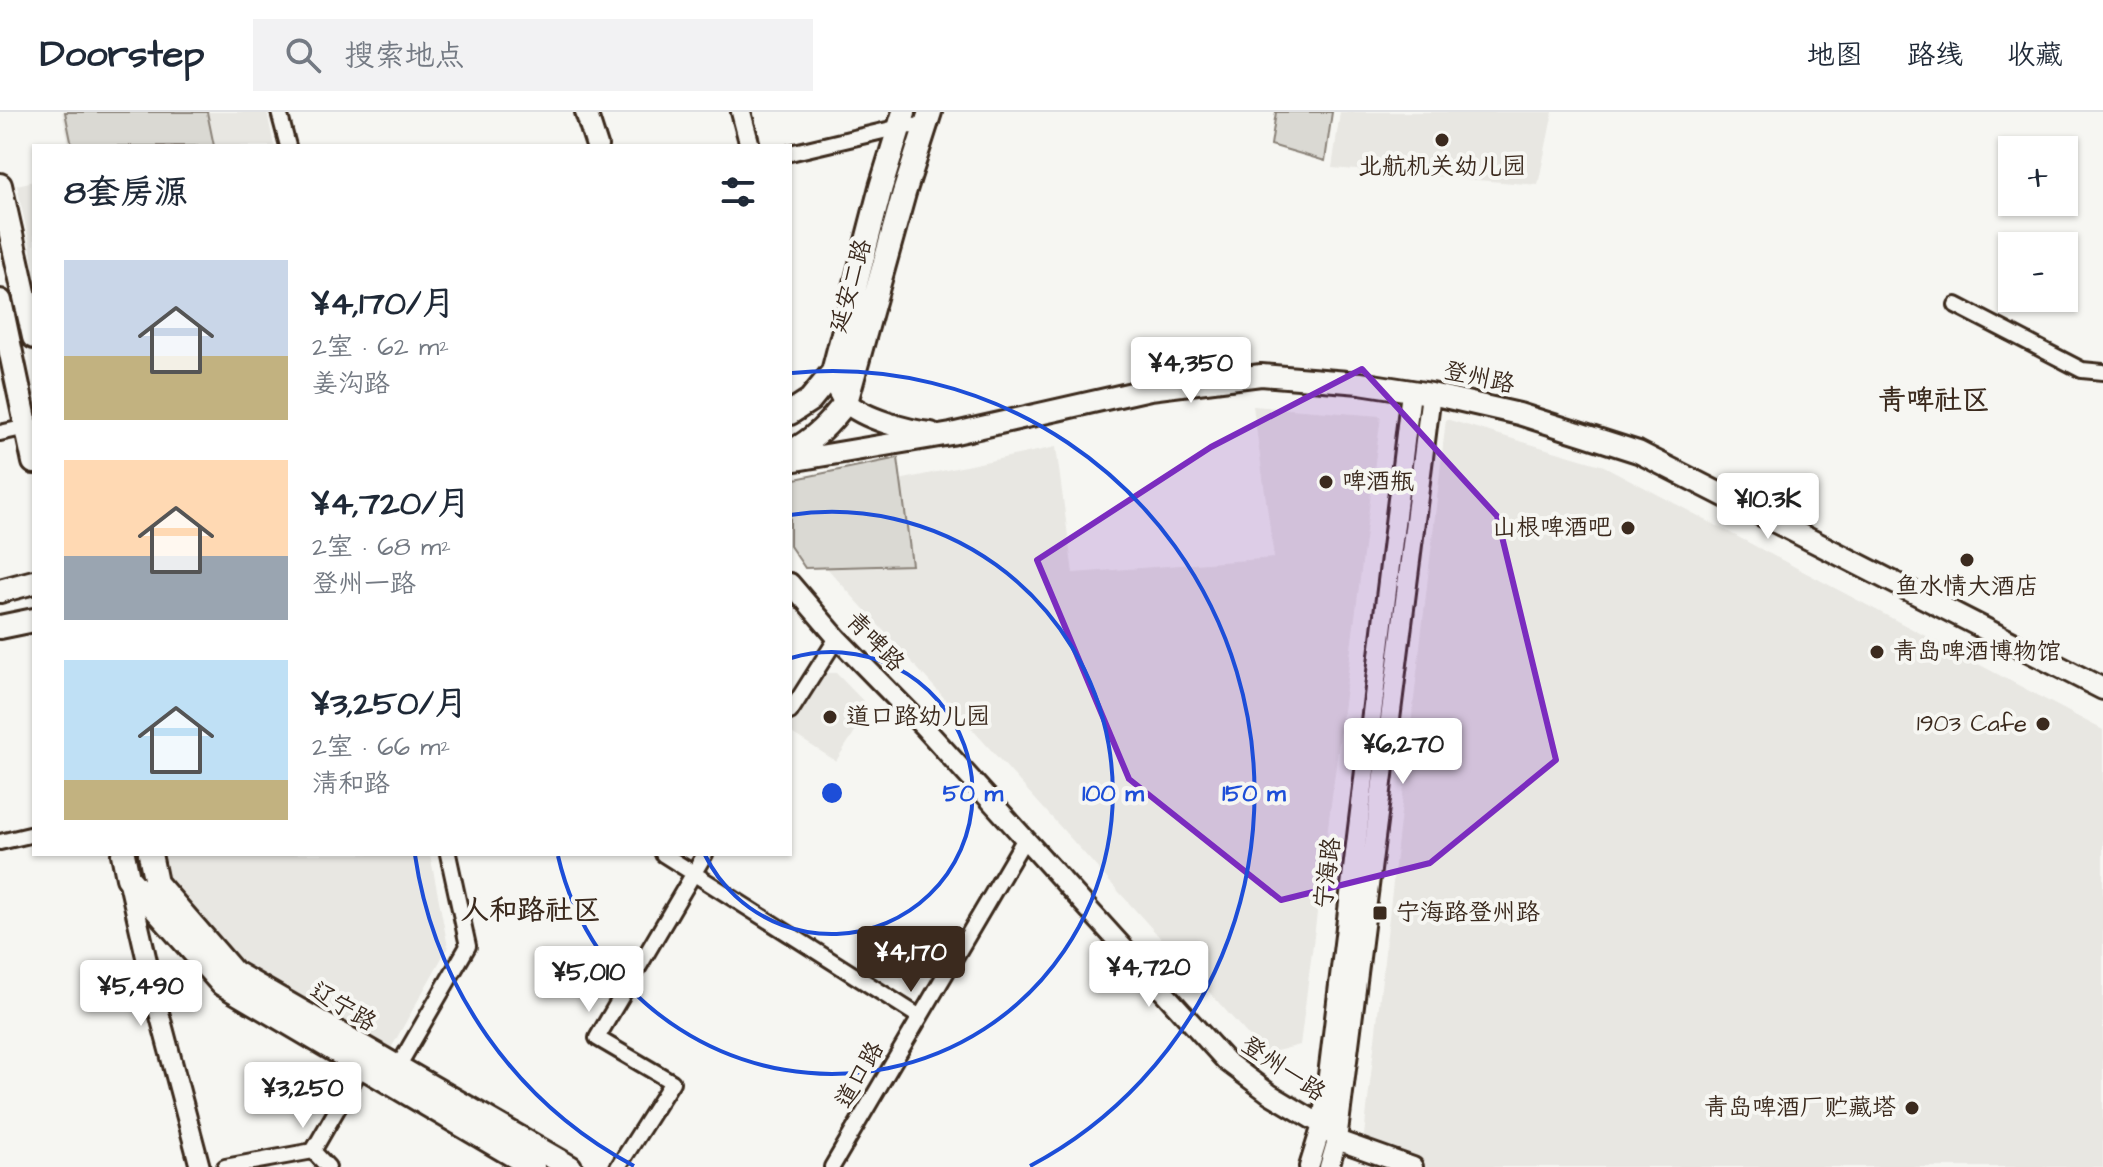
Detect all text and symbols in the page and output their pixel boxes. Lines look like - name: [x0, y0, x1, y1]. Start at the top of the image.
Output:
- search box: [253, 19, 813, 91]
- text: Doorstep: [40, 29, 205, 81]
- icon: search: [281, 33, 325, 77]
- text: 搜索地点: [345, 35, 465, 77]
- text: 地图: [1807, 36, 1863, 75]
- text: 路线: [1907, 36, 1963, 75]
- text: 收藏: [2007, 36, 2063, 75]
- marker: 北航机关幼儿园: [1433, 131, 1451, 149]
- map controls: [1998, 136, 2078, 312]
- button: +: [1998, 136, 2078, 216]
- place label: 北航机关幼儿园: [1358, 150, 1526, 184]
- text: 8套房源: [64, 169, 188, 217]
- icon: filters: [716, 170, 760, 214]
- button: −: [1998, 232, 2078, 312]
- street label: 延安二路: [821, 235, 881, 337]
- text: ¥4,170/月: [312, 280, 456, 328]
- icon: home: [128, 292, 224, 388]
- text: 2室 · 62 m²: [312, 329, 449, 365]
- pin: ¥4,350: [1126, 337, 1256, 405]
- text: ¥4,350: [1149, 345, 1233, 381]
- street label: 登州路: [1440, 354, 1518, 402]
- text: 姜沟路: [312, 366, 390, 402]
- district label: 青啤社区: [1878, 381, 1990, 420]
- place label: 啤酒瓶: [1342, 465, 1414, 499]
- marker: 啤酒瓶: [1317, 473, 1335, 491]
- pin: ¥10.3K: [1703, 473, 1833, 541]
- text: ¥4,720/月: [312, 480, 471, 528]
- text: ¥10.3K: [1735, 481, 1801, 517]
- icon: home: [128, 492, 224, 588]
- place label: 山根啤酒吧: [1492, 511, 1612, 545]
- marker: 山根啤酒吧: [1619, 519, 1637, 537]
- text: 2室 · 68 m²: [312, 529, 451, 565]
- marker: 鱼水情大酒店: [1958, 551, 1976, 569]
- text: 登州一路: [312, 566, 416, 602]
- place label: 鱼水情大酒店: [1895, 570, 2039, 604]
- street label: 青啤路: [838, 604, 912, 680]
- place label: 青岛啤酒博物馆: [1893, 635, 2061, 669]
- marker: 青岛啤酒博物馆: [1868, 643, 1886, 661]
- text: ¥3,250/月: [312, 680, 468, 728]
- icon: home: [128, 692, 224, 788]
- place label: 道口路幼儿园: [846, 700, 990, 734]
- place label: 1903 Cafe: [1917, 707, 2027, 741]
- marker: 道口路幼儿园: [821, 708, 839, 726]
- marker: 1903 Cafe: [2034, 715, 2052, 733]
- pin: ¥6,270: [1338, 718, 1468, 786]
- text: ¥6,270: [1362, 726, 1444, 762]
- text: 2室 · 66 m²: [312, 729, 450, 765]
- text: 清和路: [312, 766, 390, 802]
- text: 50 m: [943, 777, 1004, 811]
- text: 100 m: [1082, 777, 1144, 811]
- text: 150 m: [1222, 777, 1286, 811]
- centre of rings: [818, 779, 846, 807]
- street label: 宁海路: [1307, 835, 1349, 911]
- district label: 人和路社区: [461, 891, 601, 930]
- place label: 宁海路登州路: [1396, 896, 1540, 930]
- marker: 宁海路登州路: [1371, 904, 1389, 922]
- pin: ¥4,170: [846, 926, 976, 994]
- text: ¥4,170: [875, 934, 947, 970]
- pin: ¥4,720: [1084, 941, 1214, 1009]
- pin: ¥5,010: [524, 946, 654, 1014]
- text: ¥4,720: [1107, 949, 1191, 985]
- text: ¥5,010: [552, 954, 626, 990]
- pin: ¥5,490: [76, 960, 206, 1028]
- text: ¥5,490: [98, 968, 184, 1004]
- street label: 辽宁路: [303, 974, 383, 1040]
- street label: 登州一路: [1234, 1028, 1332, 1110]
- street label: 道口路: [827, 1035, 893, 1115]
- pin: ¥3,250: [238, 1062, 368, 1130]
- text: ¥3,250: [262, 1070, 344, 1106]
- place label: 青岛啤酒厂贮藏塔: [1704, 1091, 1896, 1125]
- marker: 青岛啤酒厂贮藏塔: [1903, 1099, 1921, 1117]

